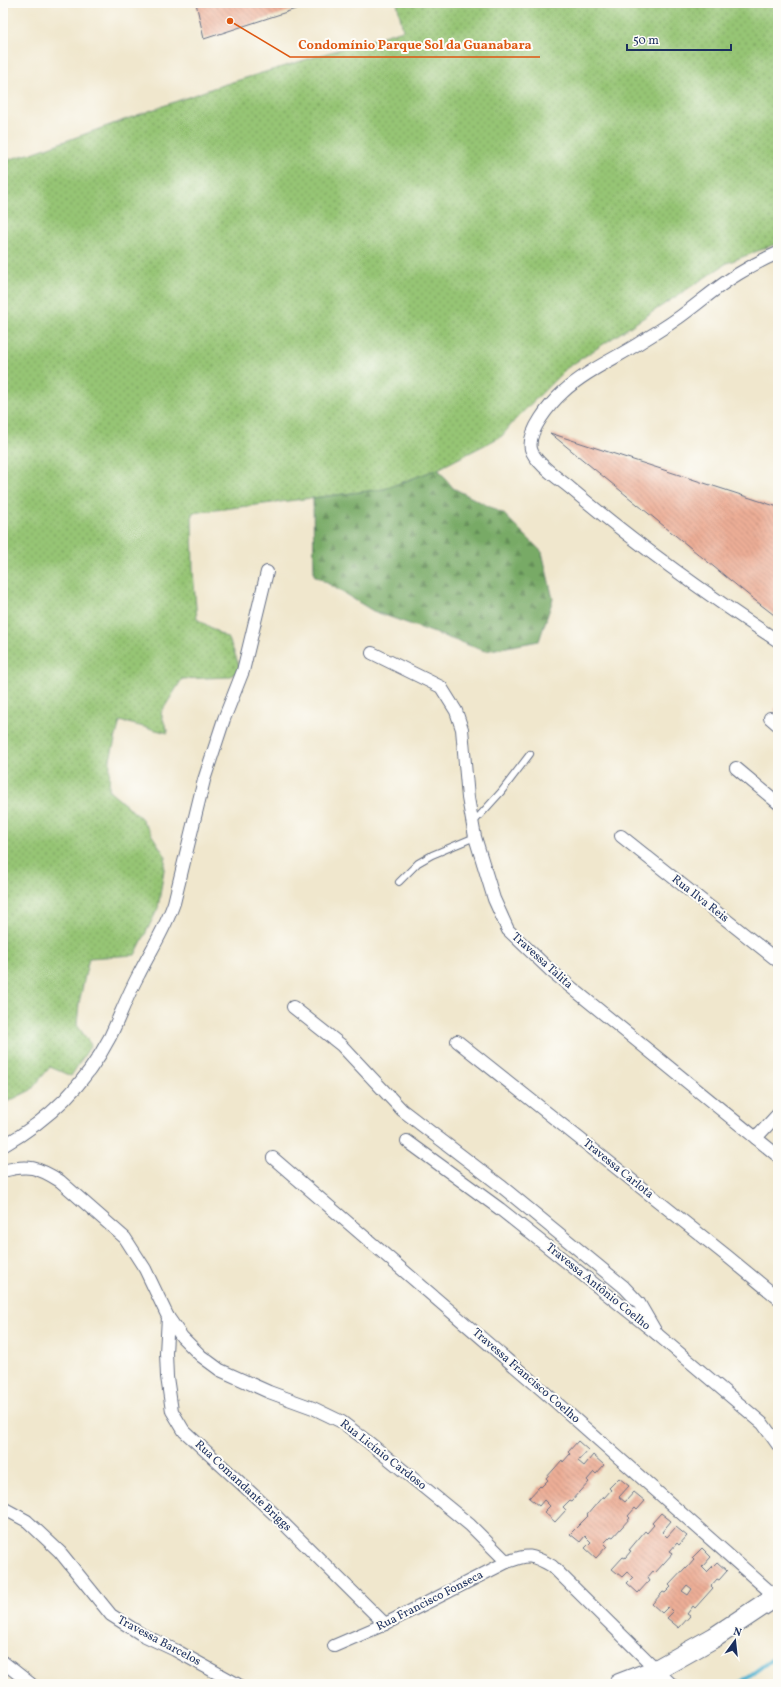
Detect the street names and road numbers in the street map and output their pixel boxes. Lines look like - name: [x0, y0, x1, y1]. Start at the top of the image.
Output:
- street label: Rua Ilva Reis: [668, 872, 732, 926]
- street label: Travessa Talita: [508, 929, 576, 993]
- street label: Travessa Carlota: [579, 1135, 657, 1203]
- street label: Travessa Antônio Coelho: [542, 1240, 654, 1334]
- street label: Travessa Francisco Coelho: [469, 1325, 583, 1427]
- street label: Rua Licínio Cardoso: [336, 1416, 430, 1494]
- street label: Rua Comandante Briggs: [191, 1437, 295, 1535]
- street label: Rua Francisco Fonseca: [374, 1567, 486, 1635]
- street label: Travessa Barcelos: [114, 1612, 204, 1670]

